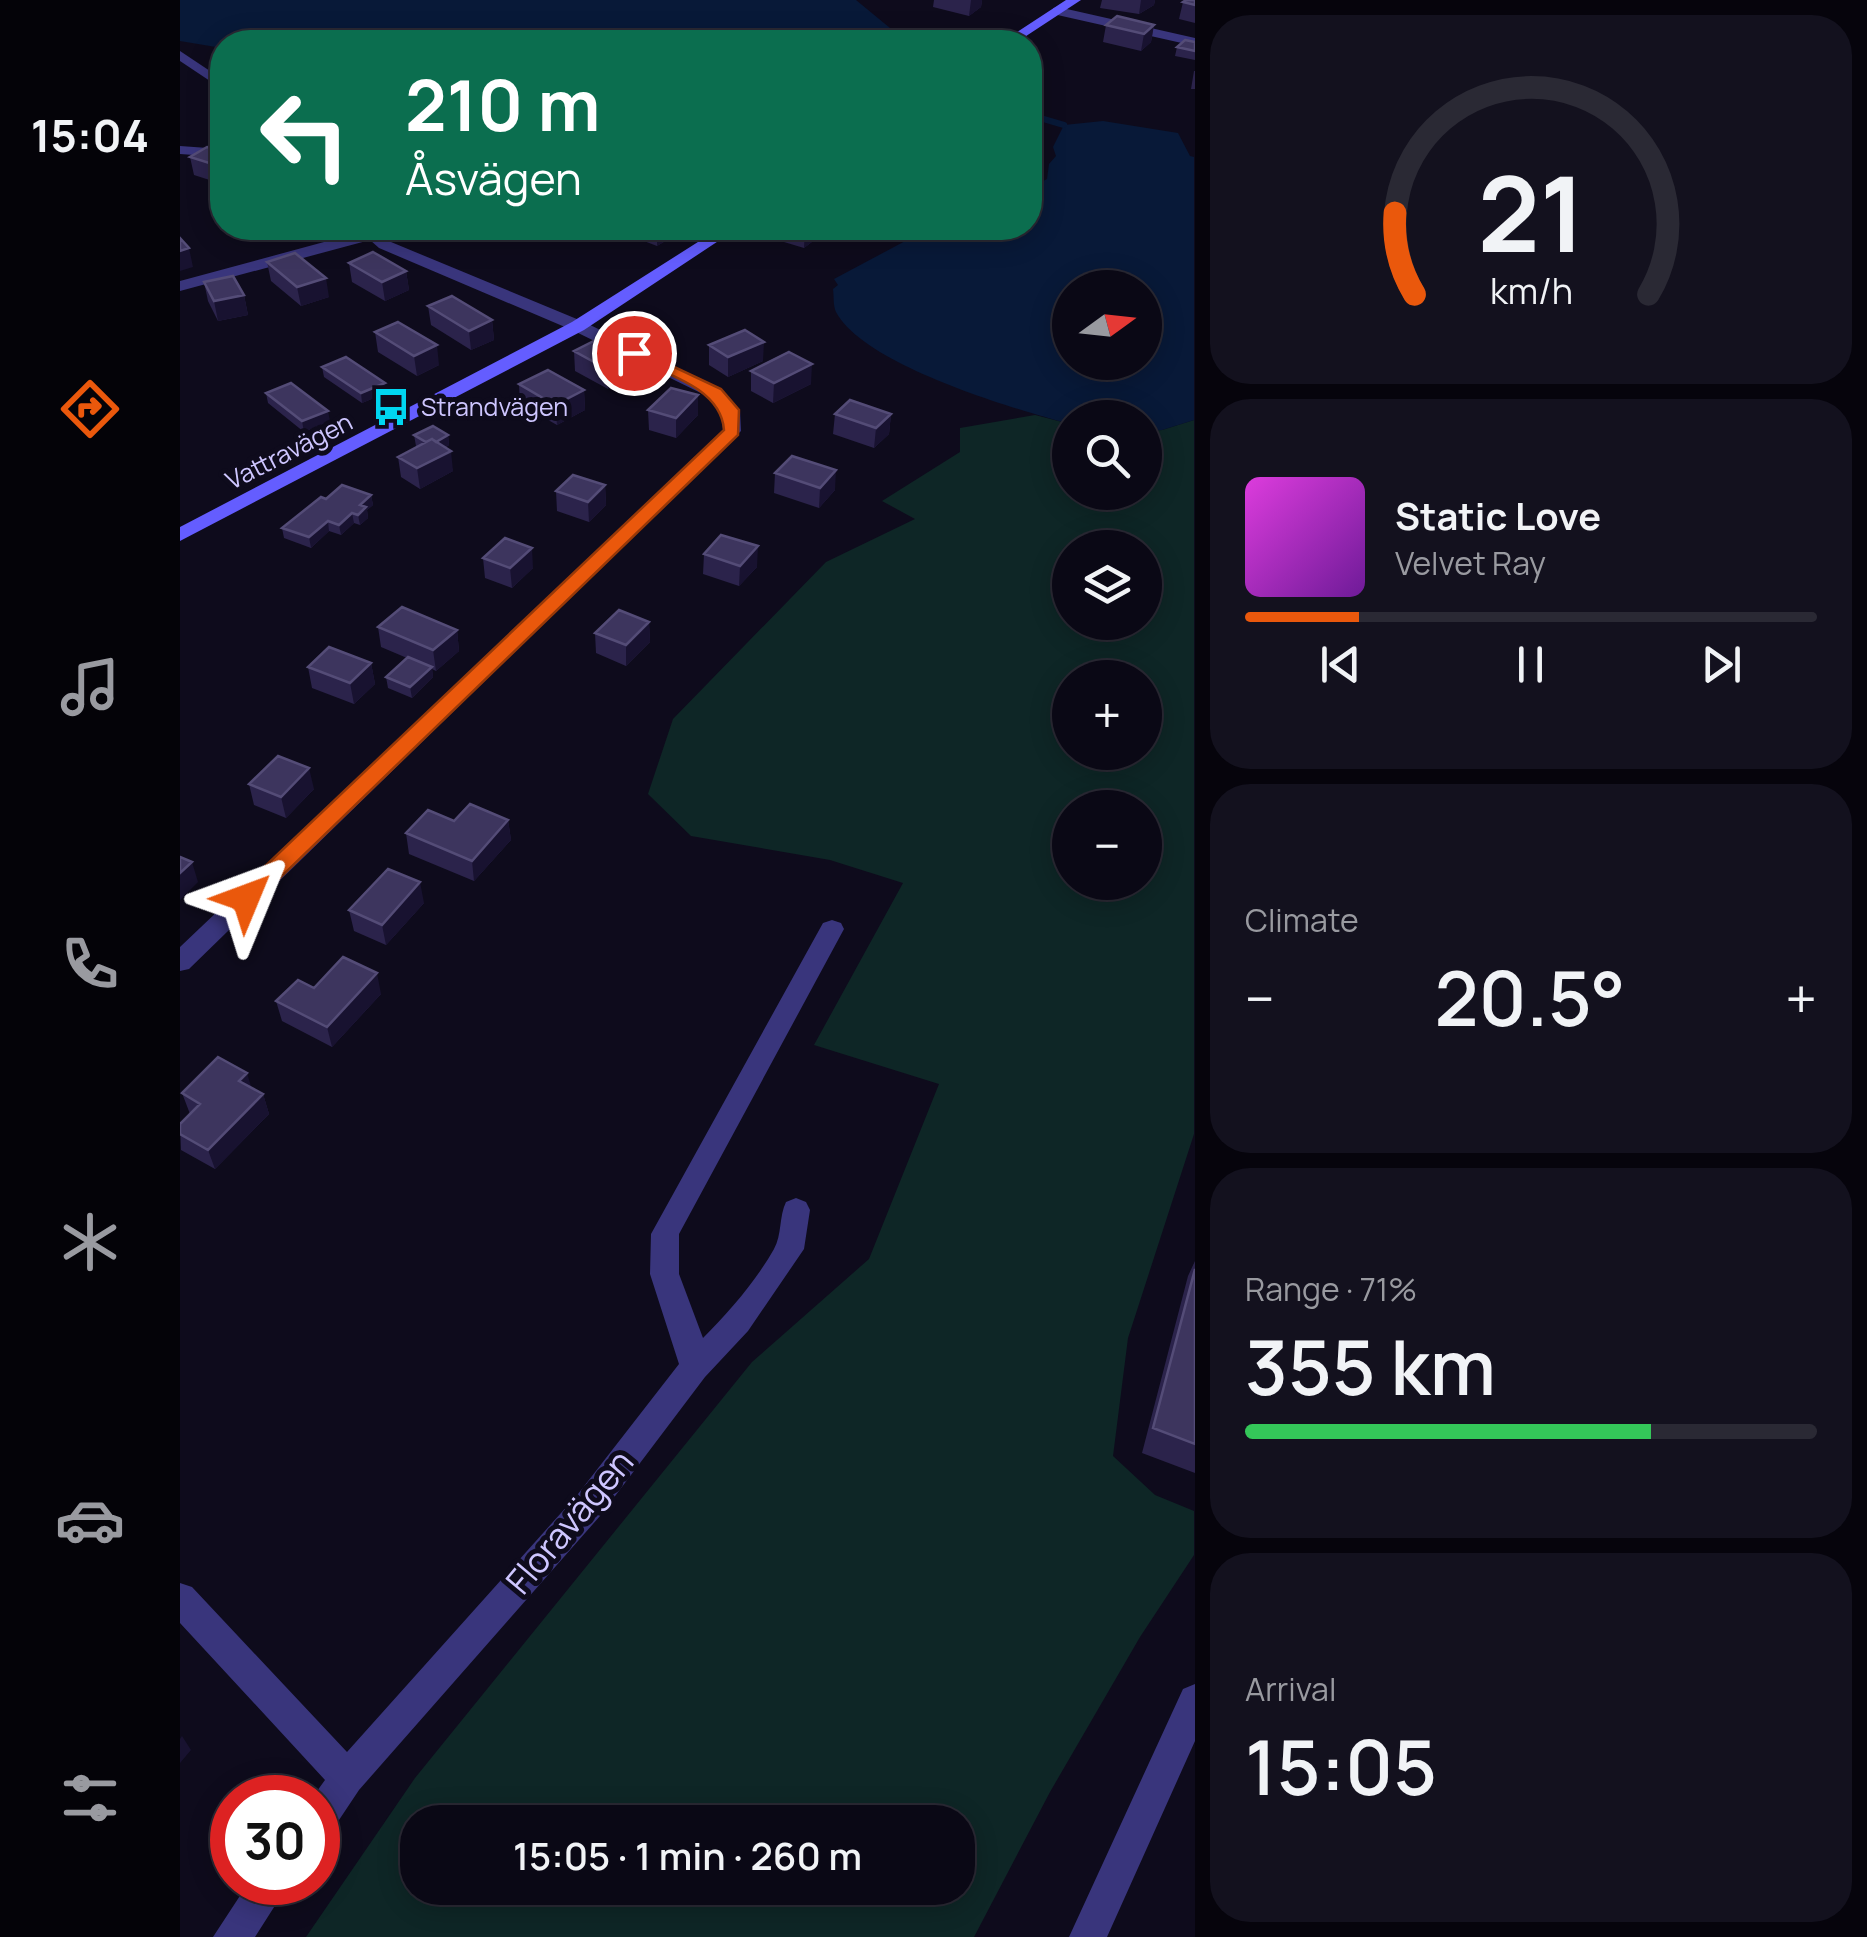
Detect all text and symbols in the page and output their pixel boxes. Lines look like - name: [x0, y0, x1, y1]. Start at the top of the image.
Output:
- text: 210 m: [405, 56, 600, 152]
- icon: left: [240, 70, 370, 200]
- text: 15:04: [31, 104, 149, 166]
- text: 21: [1477, 141, 1585, 283]
- text: Åsvägen: [405, 147, 582, 209]
- text: km/h: [1489, 266, 1573, 315]
- north arrow: [1052, 270, 1162, 380]
- map controls: [1052, 270, 1162, 900]
- pin: [592, 311, 677, 396]
- icon: arrive: [607, 326, 662, 381]
- icon: directions: [55, 374, 125, 444]
- bus stop icon: Strandvägen: [370, 386, 412, 428]
- place label: Strandvägen: [421, 389, 568, 424]
- button: search: [1052, 400, 1162, 510]
- street label: Vattravägen: [219, 404, 358, 497]
- text: Static Love: [1395, 489, 1601, 541]
- button: layers: [1052, 530, 1162, 640]
- text: Velvet Ray: [1395, 541, 1546, 585]
- icon: previous: [1313, 637, 1368, 692]
- icon: pause: [1503, 637, 1558, 692]
- icon: next: [1694, 637, 1749, 692]
- icon: music: [55, 652, 125, 722]
- button: +: [1052, 660, 1162, 770]
- button: −: [1052, 790, 1162, 900]
- position arrow: [194, 846, 298, 950]
- text: Climate: [1245, 898, 1359, 942]
- icon: phone: [55, 929, 125, 999]
- text: 20.5°: [1434, 946, 1626, 1049]
- text: −: [1245, 960, 1275, 1036]
- text: +: [1785, 960, 1817, 1036]
- icon: climate: [55, 1207, 125, 1277]
- text: Range · 71%: [1245, 1267, 1417, 1311]
- text: 355 km: [1245, 1315, 1496, 1418]
- street label: Floravägen: [495, 1439, 644, 1604]
- icon: car: [55, 1485, 125, 1555]
- text: Arrival: [1245, 1667, 1336, 1711]
- text: 15:05: [1245, 1715, 1437, 1818]
- icon: filters: [55, 1763, 125, 1833]
- speed limit sign: 30: [210, 1775, 340, 1905]
- text: 15:05 · 1 min · 260 m: [513, 1829, 862, 1881]

